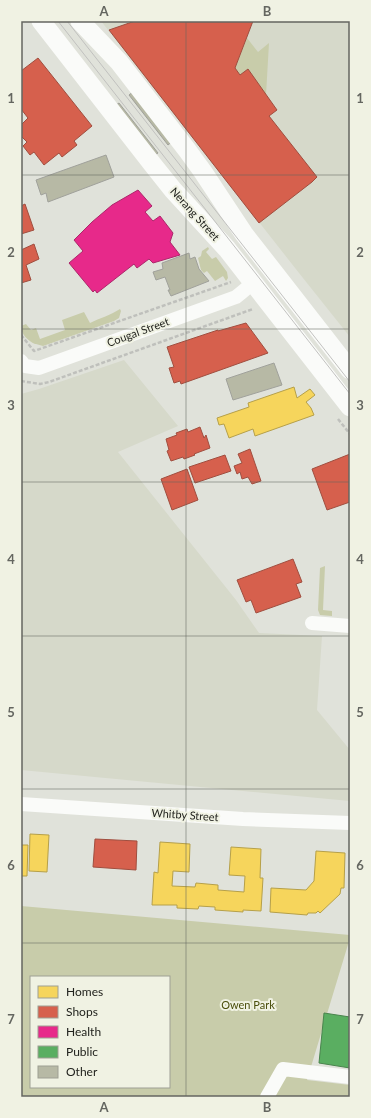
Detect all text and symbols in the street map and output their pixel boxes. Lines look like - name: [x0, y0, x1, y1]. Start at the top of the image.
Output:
- text: A: [98, 3, 109, 19]
- text: B: [263, 3, 272, 19]
- text: 1: [7, 90, 15, 106]
- text: 1: [356, 90, 364, 106]
- street label: Nerang Street: [168, 184, 223, 243]
- text: 2: [7, 244, 15, 260]
- text: 2: [356, 244, 364, 260]
- street label: Cougal Street: [105, 314, 171, 349]
- text: 3: [7, 397, 15, 413]
- text: 3: [356, 397, 364, 413]
- text: 4: [7, 551, 15, 567]
- text: 4: [356, 551, 364, 567]
- text: 5: [7, 704, 15, 720]
- text: 5: [356, 704, 364, 720]
- street label: Whitby Street: [151, 806, 219, 823]
- text: 6: [7, 857, 15, 873]
- text: 6: [356, 857, 364, 873]
- legend: [30, 976, 170, 1088]
- text: Homes: [66, 984, 103, 999]
- park label: Owen Park: [221, 998, 275, 1011]
- text: Shops: [66, 1004, 98, 1019]
- text: 7: [7, 1011, 15, 1027]
- text: 7: [356, 1011, 364, 1027]
- text: Health: [66, 1024, 101, 1039]
- text: Public: [66, 1044, 98, 1059]
- text: Other: [66, 1064, 98, 1079]
- text: A: [98, 1099, 109, 1115]
- text: B: [263, 1099, 272, 1115]

